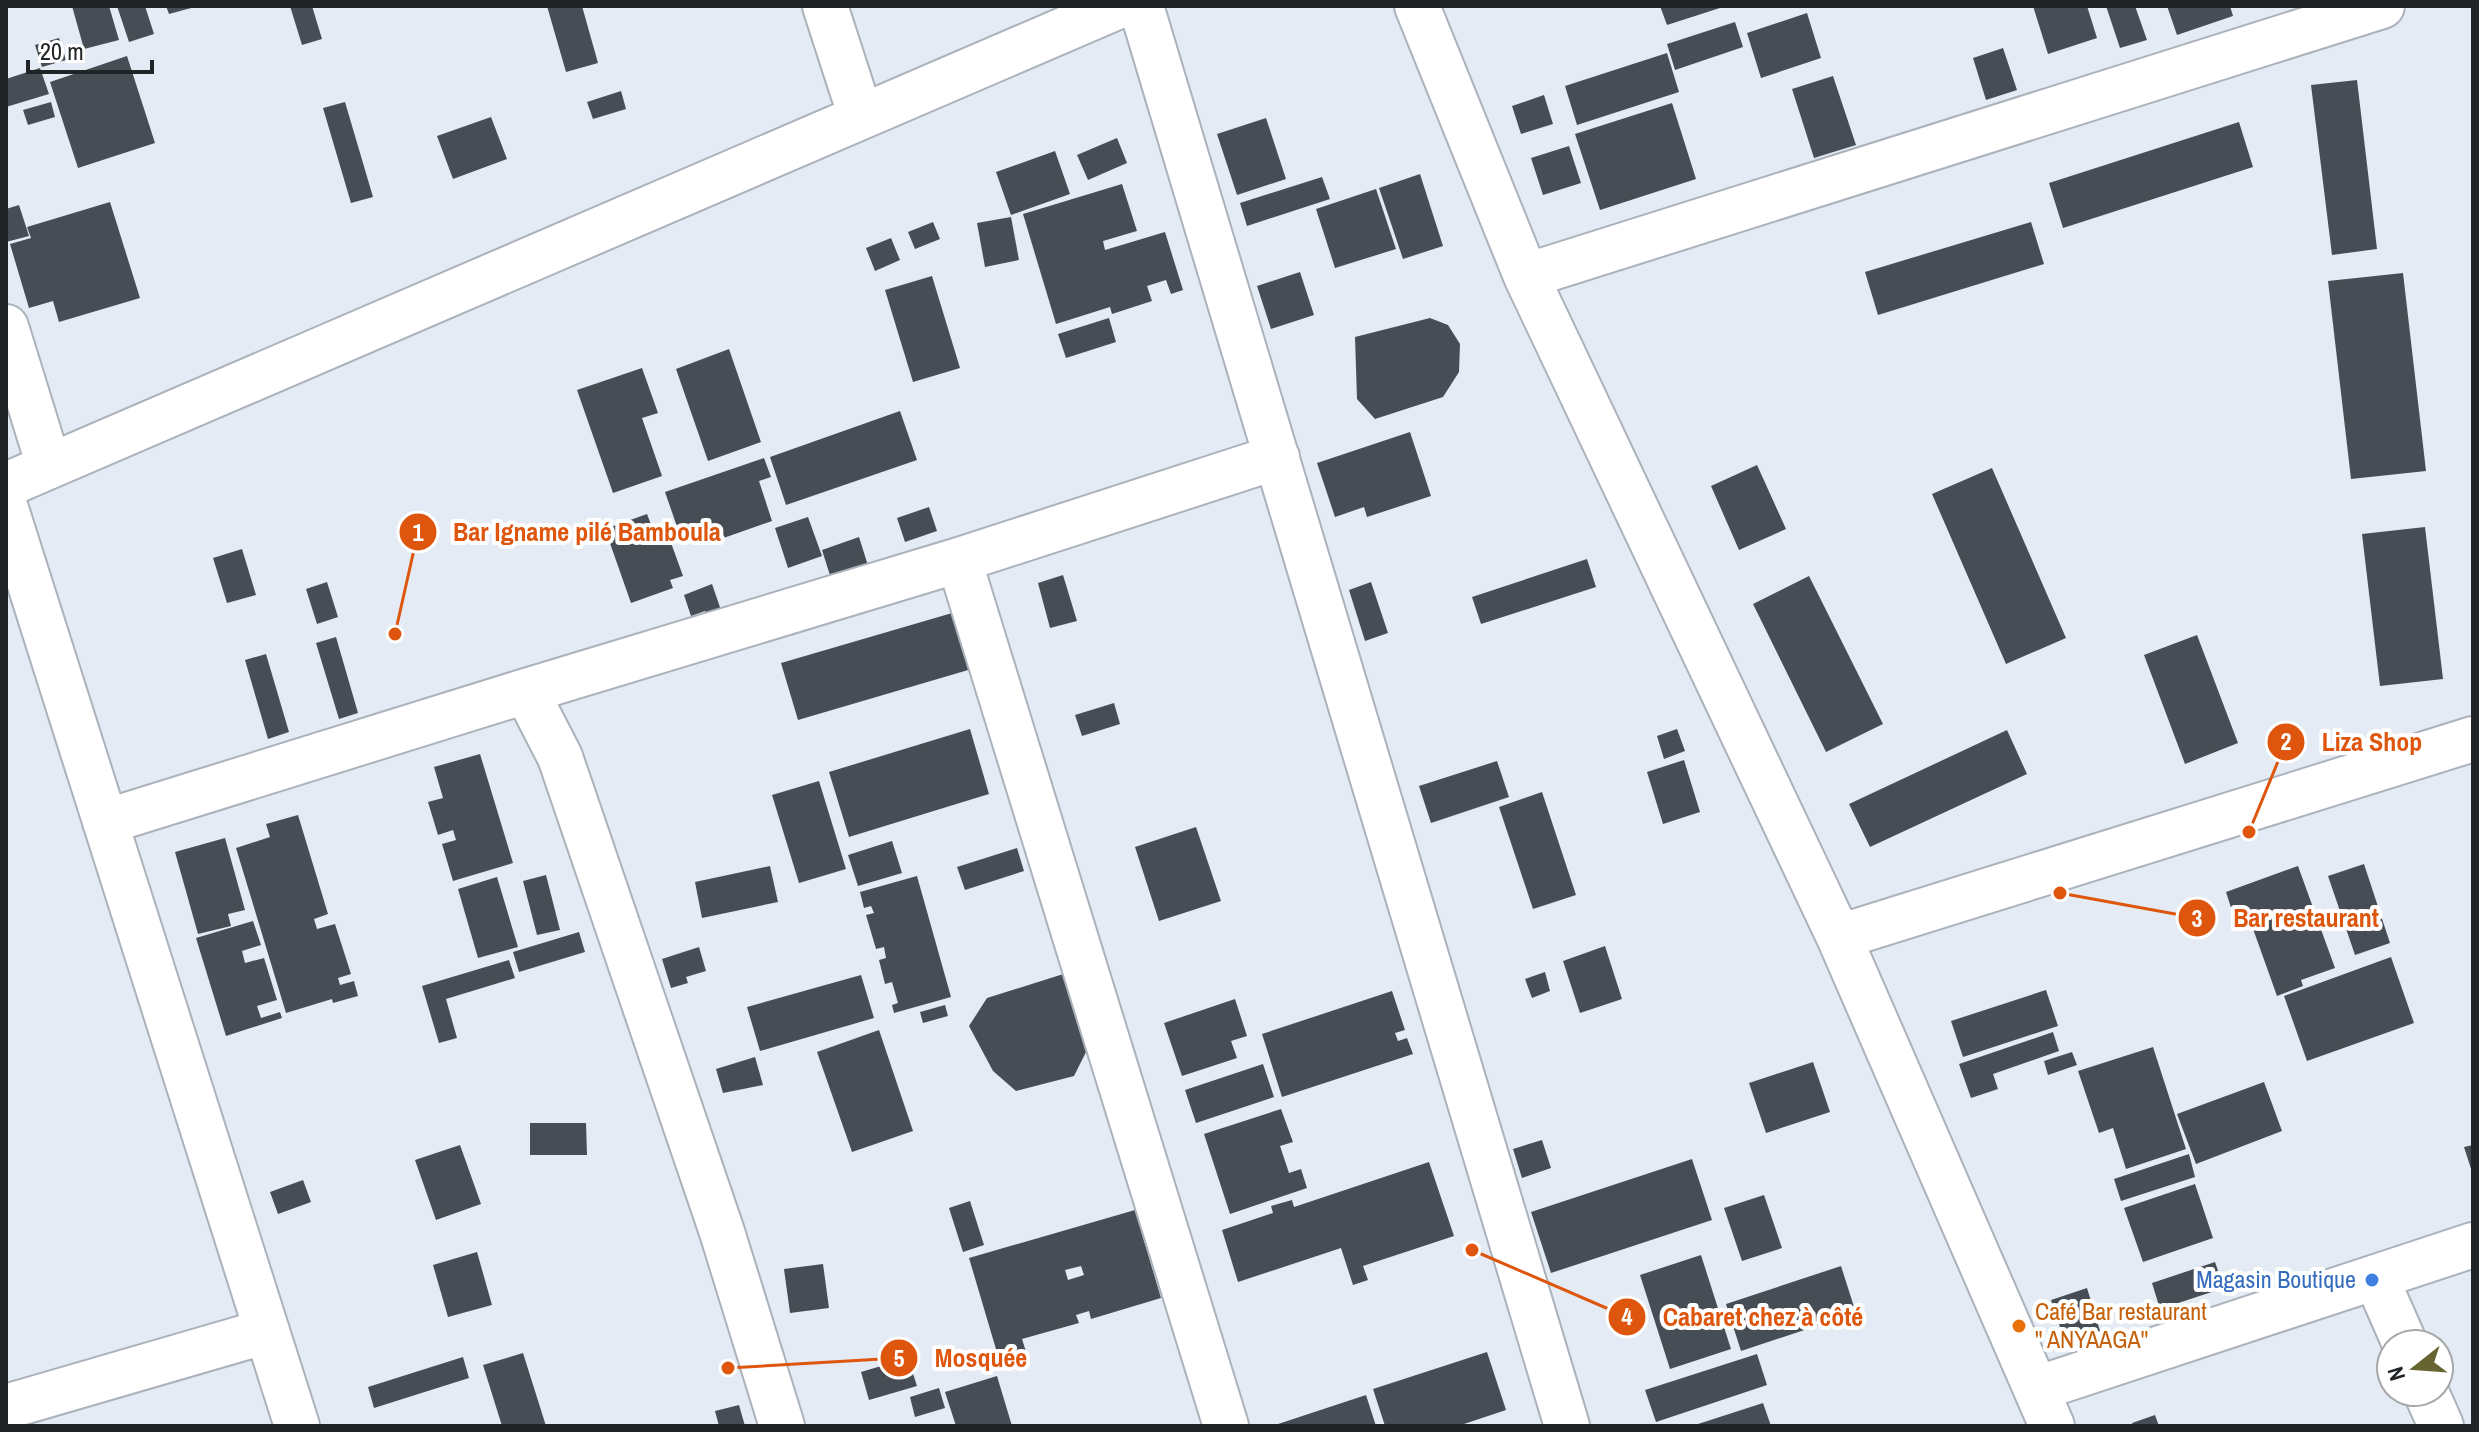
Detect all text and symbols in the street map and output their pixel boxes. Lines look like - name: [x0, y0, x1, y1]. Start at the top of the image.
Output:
- scale bar: [28, 24, 152, 74]
- text: 20 m: [40, 35, 84, 67]
- callout: Bar Igname pilé Bamboula: [398, 507, 737, 557]
- text: Bar Igname pilé Bamboula: [453, 514, 721, 549]
- text: 1: [413, 516, 424, 548]
- callout: Liza Shop: [2266, 717, 2439, 767]
- text: Liza Shop: [2322, 724, 2422, 759]
- text: 2: [2281, 725, 2292, 757]
- callout: Bar restaurant: [2177, 893, 2394, 943]
- text: Bar restaurant: [2233, 900, 2379, 935]
- text: 3: [2192, 902, 2203, 934]
- place label: Magasin Boutique: [2196, 1263, 2356, 1295]
- marker: Magasin Boutique: [2363, 1271, 2381, 1289]
- callout: Cabaret chez à côté: [1607, 1292, 1879, 1342]
- place label: Café Bar restaurant '' ANYAAGA'': [2035, 1295, 2207, 1355]
- text: Cabaret chez à côté: [1663, 1299, 1863, 1334]
- text: 4: [1622, 1300, 1633, 1332]
- marker: Café Bar restaurant '' ANYAAGA'': [2010, 1317, 2028, 1335]
- north arrow: [2375, 1328, 2455, 1408]
- callout: Mosquée: [879, 1333, 1043, 1383]
- text: Mosquée: [935, 1340, 1027, 1375]
- text: 5: [894, 1342, 905, 1374]
- text: N: [2380, 1363, 2412, 1384]

